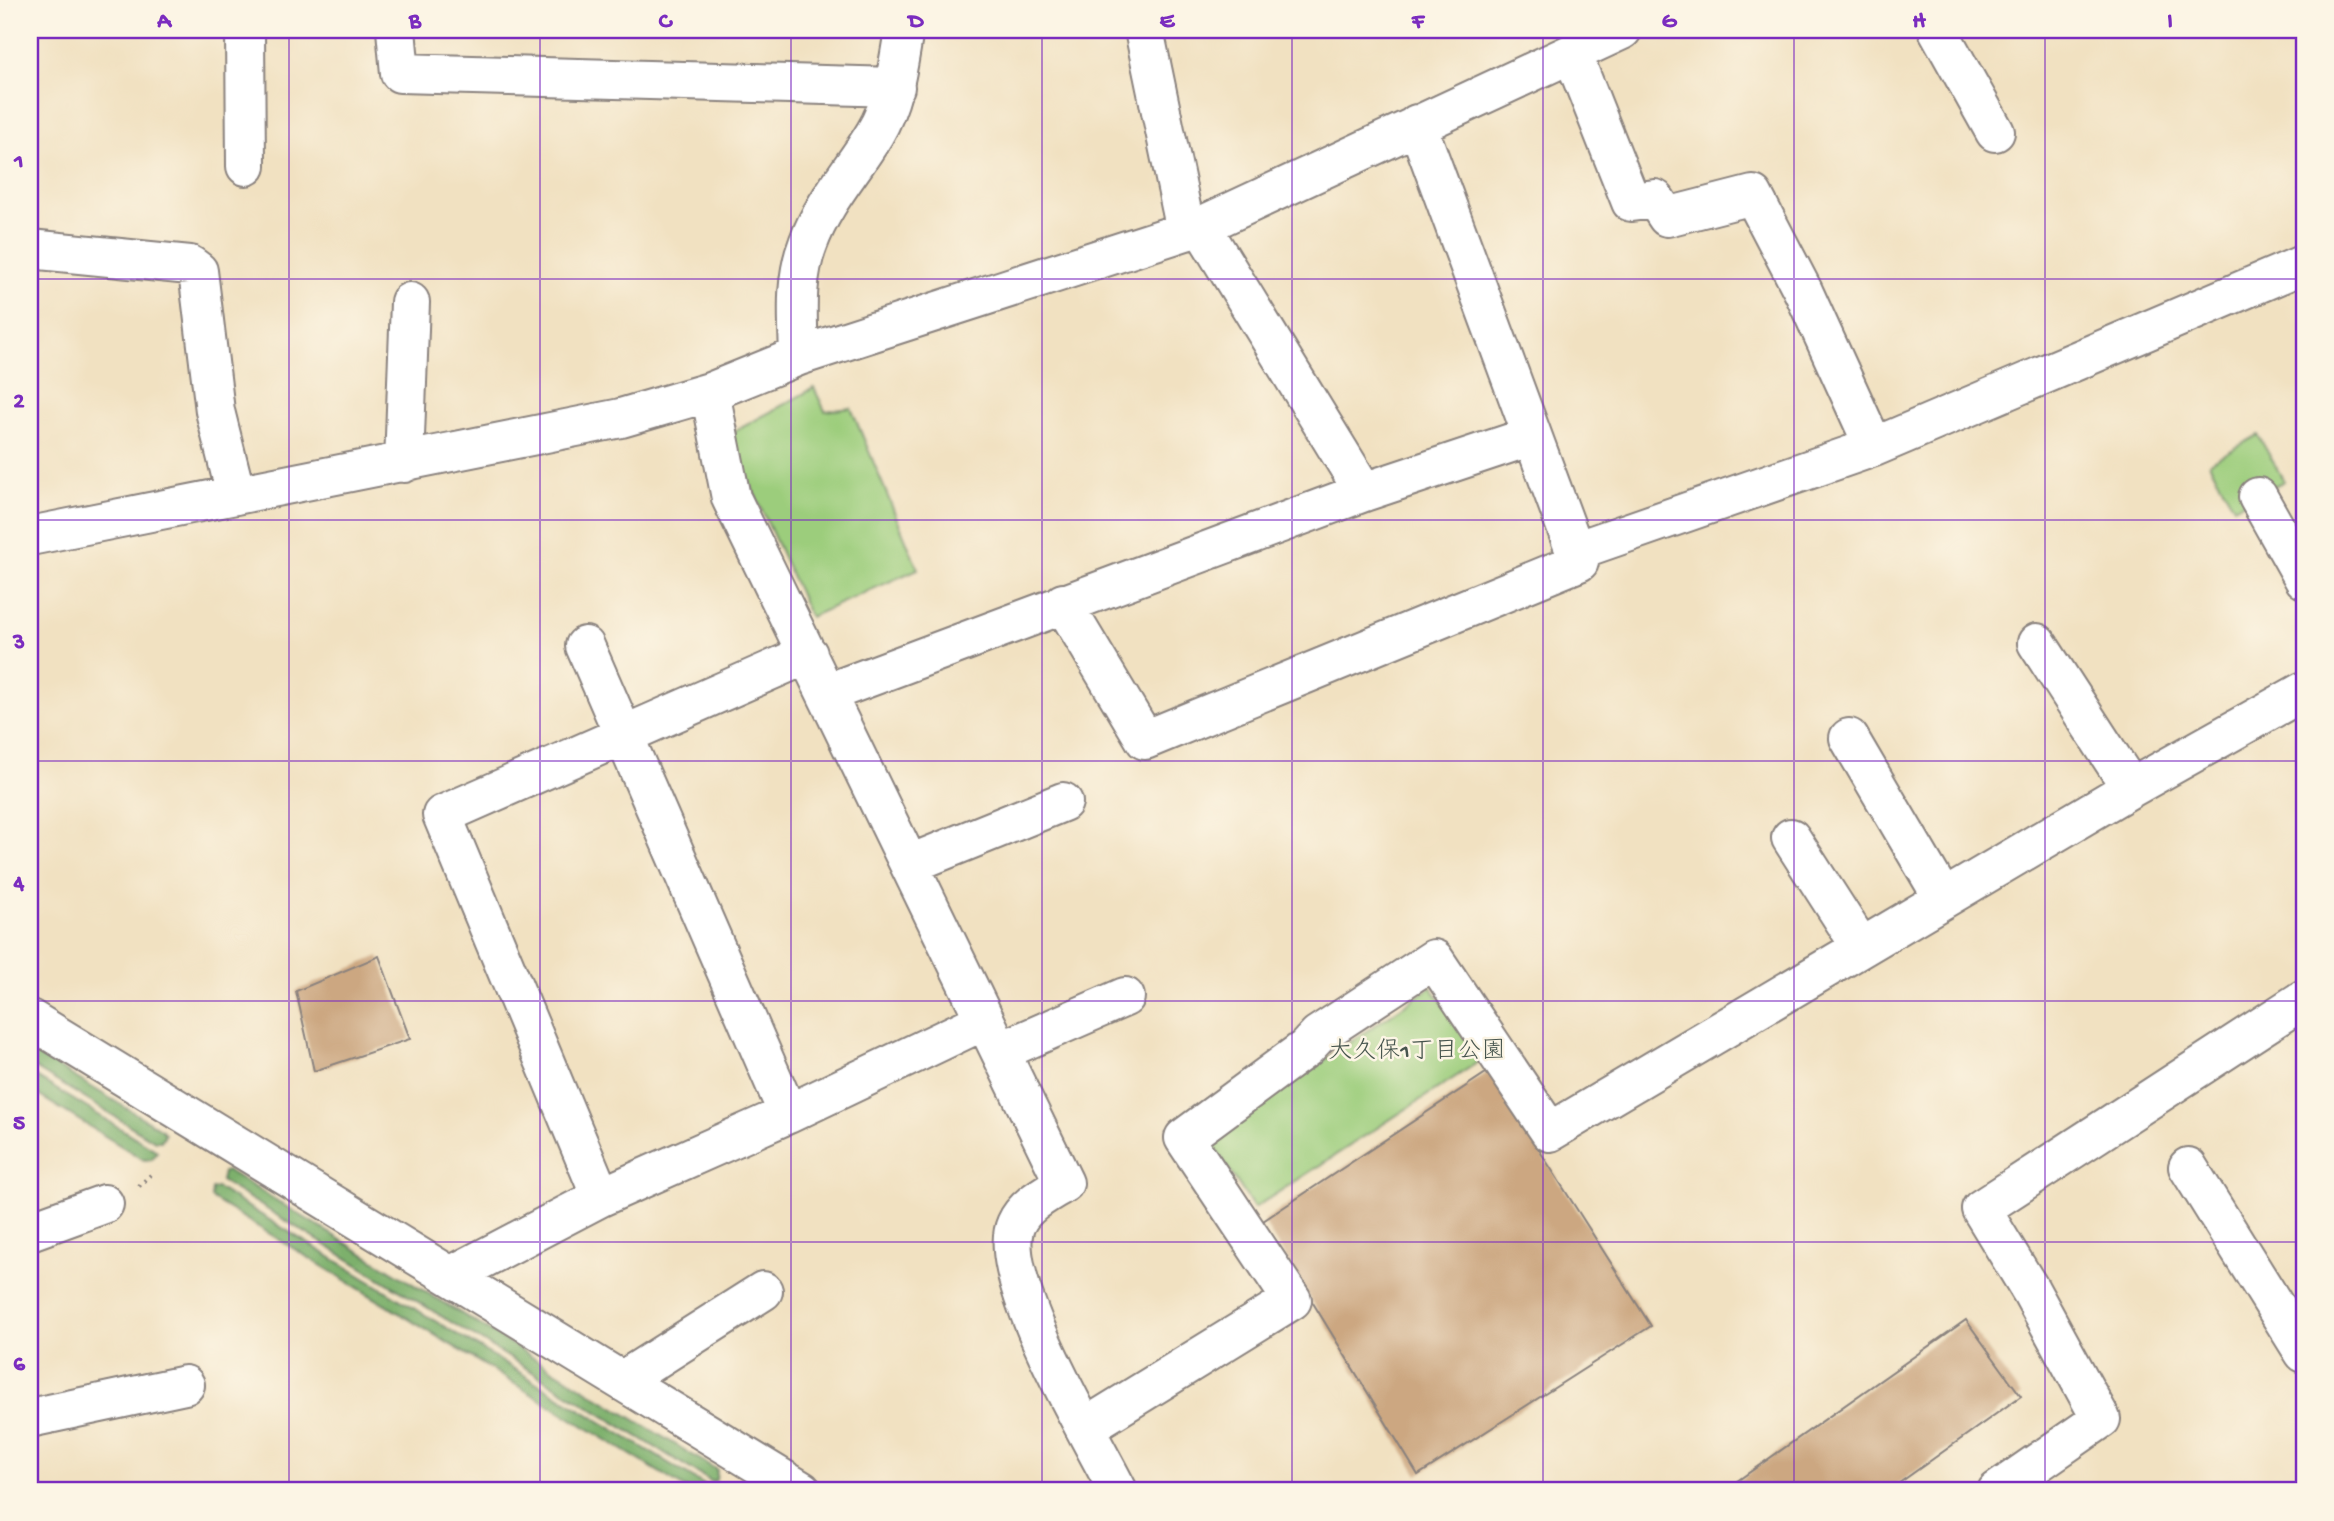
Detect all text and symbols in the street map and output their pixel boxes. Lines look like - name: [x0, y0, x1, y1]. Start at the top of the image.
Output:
- text: A: [156, 9, 172, 36]
- text: B: [408, 9, 422, 36]
- text: C: [659, 9, 674, 36]
- text: D: [907, 9, 925, 36]
- text: E: [1160, 9, 1176, 36]
- text: F: [1411, 9, 1426, 36]
- text: G: [1662, 9, 1678, 36]
- text: H: [1912, 9, 1926, 36]
- text: I: [2167, 9, 2173, 36]
- text: 1: [13, 149, 24, 176]
- text: 2: [13, 389, 25, 416]
- text: 3: [12, 630, 25, 657]
- text: 4: [13, 871, 25, 898]
- park label: 大久保1丁目公園: [1328, 1037, 1506, 1067]
- text: 5: [13, 1111, 25, 1138]
- text: 6: [13, 1352, 26, 1379]

